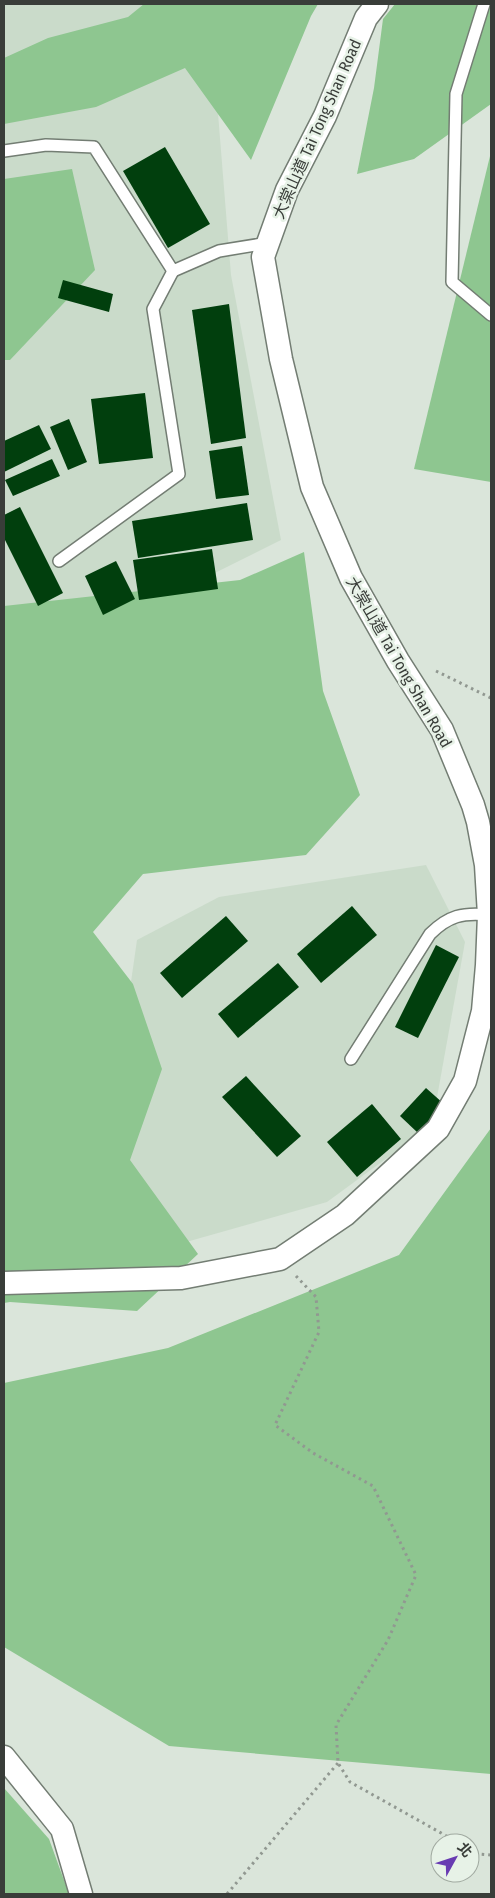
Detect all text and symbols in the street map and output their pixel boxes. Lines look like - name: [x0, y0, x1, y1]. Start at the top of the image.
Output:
- street label: 大棠山道 Tai Tong Shan Road: [269, 36, 365, 222]
- street label: 大棠山道 Tai Tong Shan Road: [342, 573, 456, 751]
- north arrow: [430, 1833, 480, 1883]
- text: 北: [454, 1839, 476, 1861]

